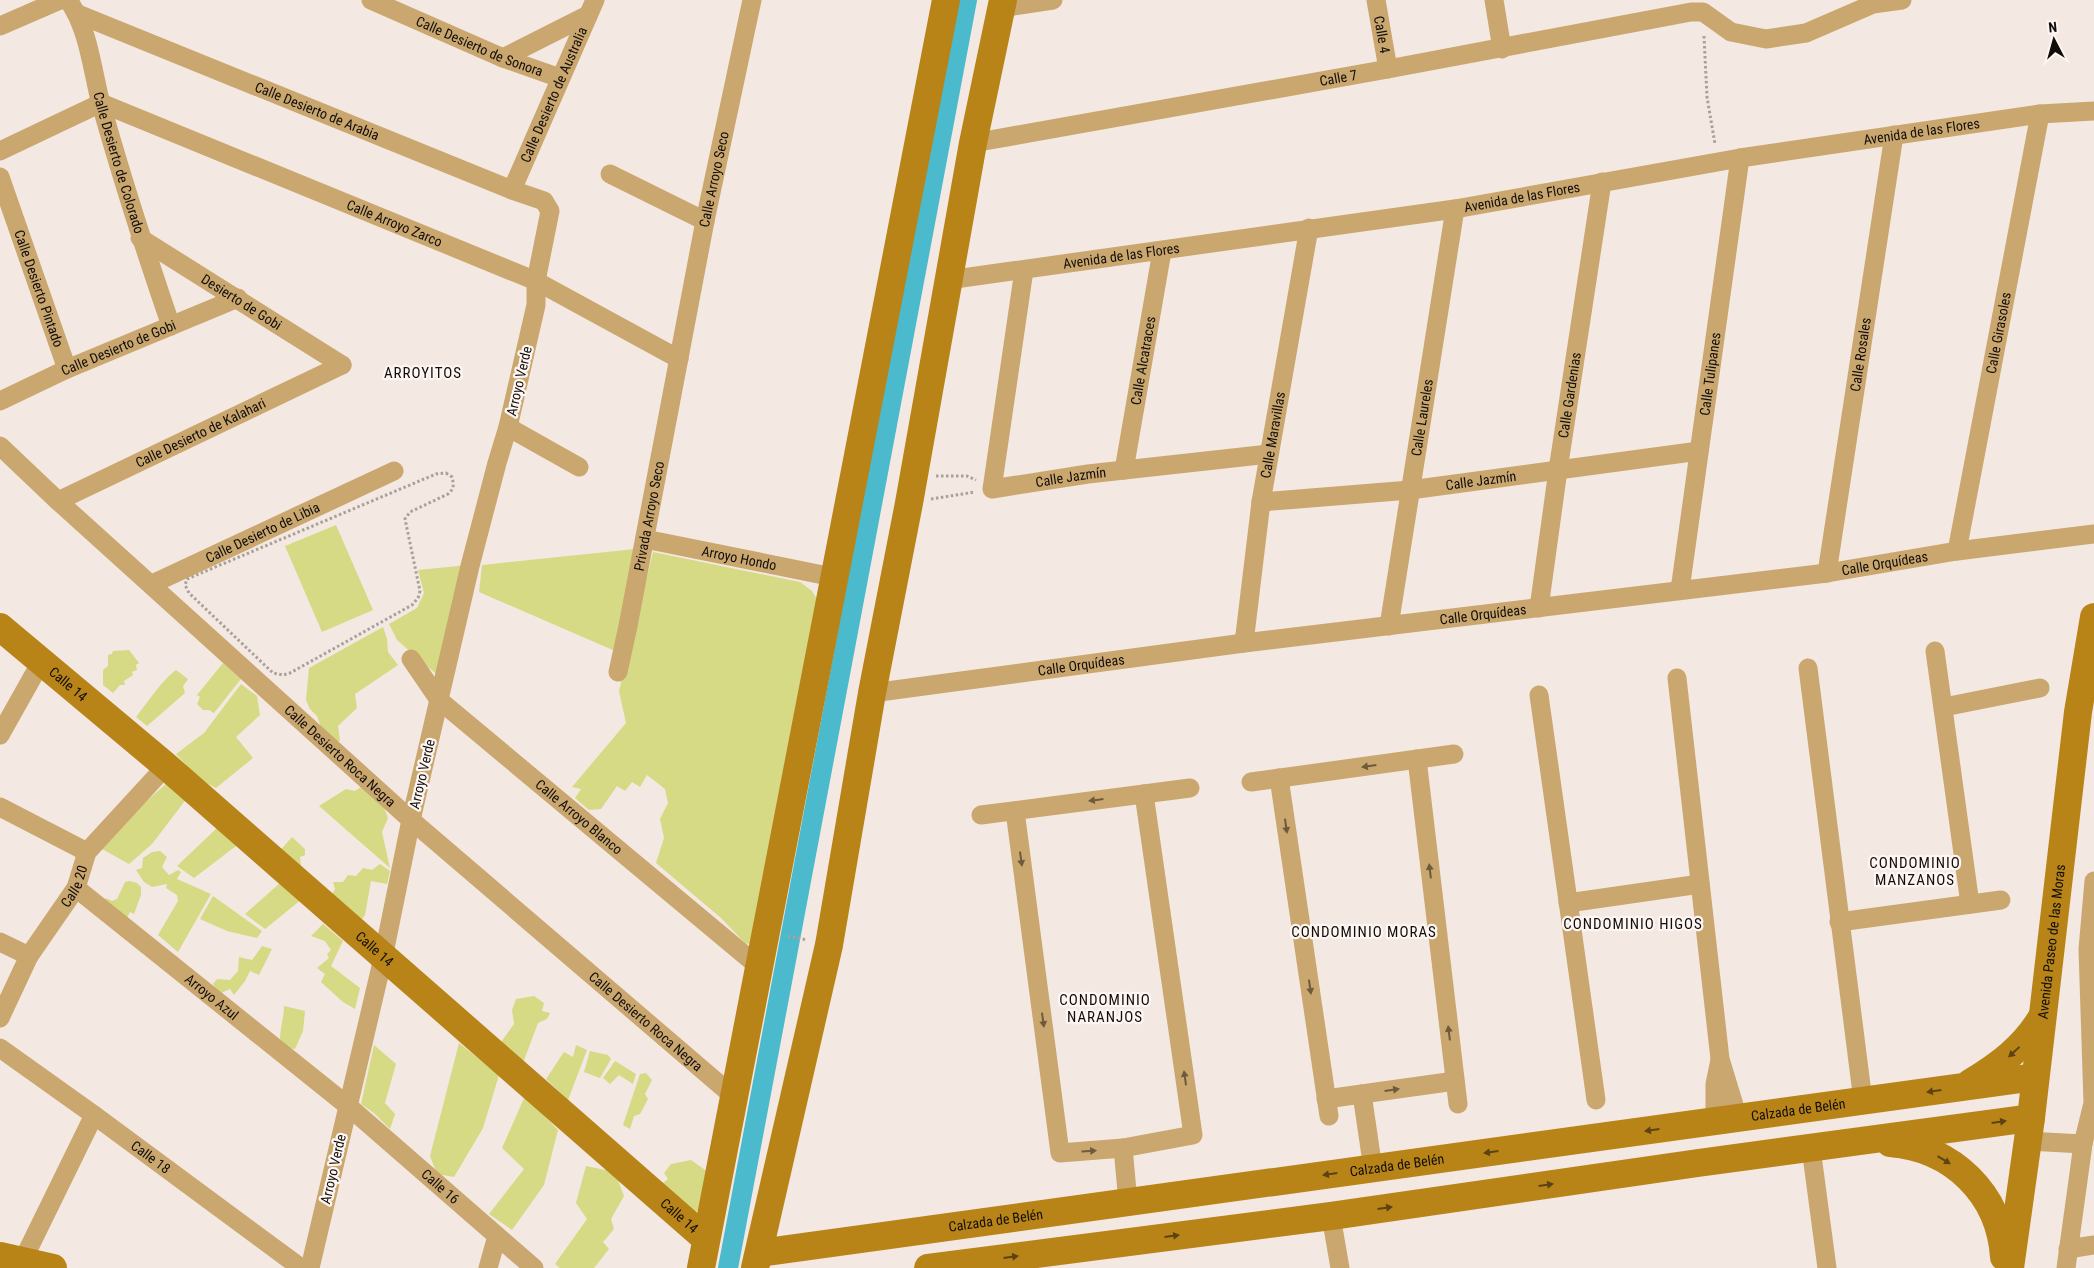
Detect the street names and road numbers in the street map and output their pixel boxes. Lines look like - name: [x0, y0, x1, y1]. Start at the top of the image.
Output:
- street label: Calle Desierto de Sonora: [414, 13, 545, 79]
- street label: Calle 4: [1371, 14, 1393, 55]
- street label: Calle Desierto de Australia: [517, 24, 590, 165]
- street label: Calle 7: [1318, 67, 1358, 89]
- street label: Calle Desierto de Arabia: [253, 79, 382, 143]
- street label: Calle Desierto de Colorado: [90, 90, 148, 235]
- street label: Avenida de las Flores: [1862, 115, 1981, 148]
- street label: Calle Arroyo Seco: [696, 130, 732, 229]
- street label: Avenida de las Flores: [1463, 179, 1581, 215]
- street label: Calle Arroyo Zarco: [344, 196, 445, 250]
- street label: Calle Desierto Pintado: [11, 228, 67, 349]
- street label: Avenida de las Flores: [1062, 240, 1181, 272]
- street label: Desierto de Gobi: [198, 271, 285, 333]
- street label: Calle Girasoles: [1983, 291, 2014, 375]
- street label: Calle Alcatraces: [1127, 315, 1159, 406]
- street label: Calle Rosales: [1847, 316, 1874, 393]
- street label: Calle Desierto de Gobi: [59, 317, 178, 379]
- street label: Calle Tulipanes: [1696, 331, 1724, 417]
- street label: Arroyo Verde: [503, 344, 535, 417]
- street label: Calle Gardenias: [1555, 351, 1584, 439]
- street label: Calle Laureles: [1408, 378, 1436, 457]
- street label: Calle Maravillas: [1257, 391, 1288, 480]
- street label: Calle Desierto de Kalahari: [133, 395, 268, 471]
- street label: Privada Arroyo Seco: [631, 460, 667, 572]
- street label: Calle Jazmín: [1034, 464, 1107, 490]
- street label: Calle Jazmín: [1445, 468, 1517, 493]
- street label: Calle Desierto de Libia: [203, 499, 322, 566]
- street label: Arroyo Hondo: [700, 543, 778, 573]
- street label: Calle Orquídeas: [1840, 548, 1929, 578]
- street label: Calle Orquídeas: [1439, 601, 1527, 627]
- street label: Calle Orquídeas: [1037, 651, 1125, 679]
- street label: Calle 14: [46, 664, 91, 705]
- street label: Calle Desierto Roca Negra: [281, 702, 399, 810]
- street label: Arroyo Verde: [406, 737, 438, 810]
- street label: Calle Arroyo Blanco: [532, 776, 626, 858]
- street label: Calle 20: [57, 863, 90, 910]
- street label: Avenida Paseo de las Moras: [2035, 863, 2068, 1020]
- street label: Calle 14: [353, 928, 397, 970]
- street label: Calle Desierto Roca Negra: [586, 968, 706, 1074]
- street label: Arroyo Azul: [182, 971, 242, 1023]
- street label: Calzada de Belén: [1750, 1095, 1846, 1124]
- street label: Arroyo Verde: [317, 1132, 349, 1205]
- street label: Calle 18: [128, 1137, 174, 1177]
- street label: Calzada de Belén: [1349, 1151, 1445, 1179]
- street label: Calle 16: [418, 1166, 462, 1207]
- street label: Calle 14: [657, 1195, 702, 1236]
- street label: Calzada de Belén: [948, 1206, 1044, 1235]

